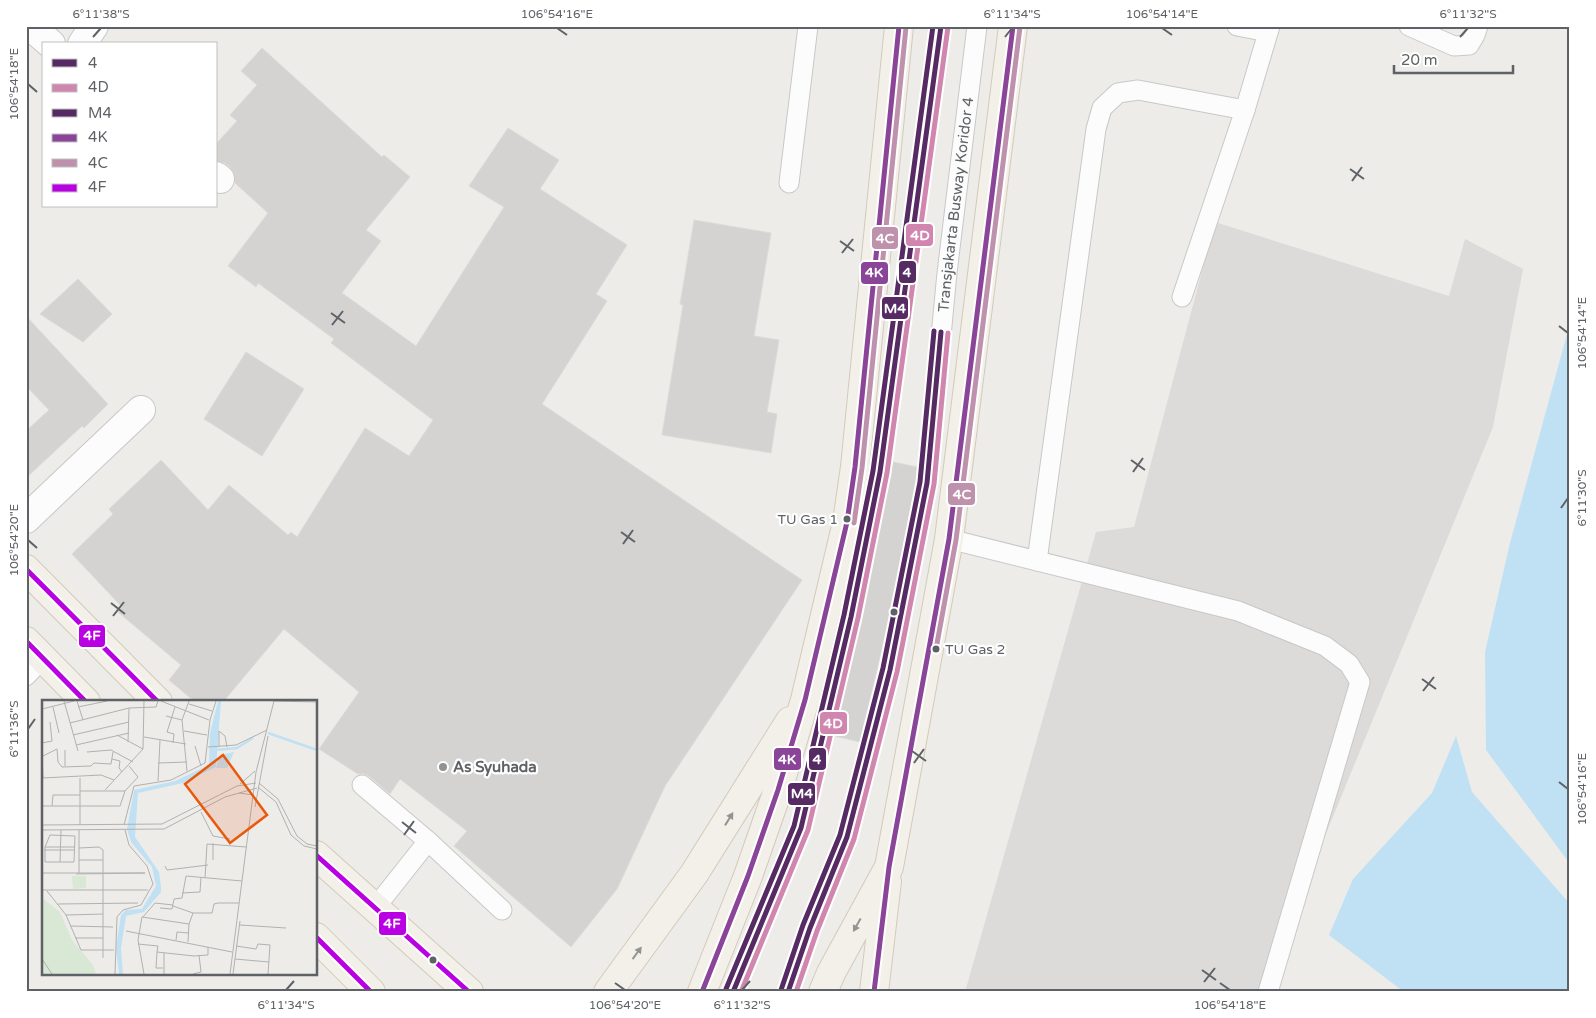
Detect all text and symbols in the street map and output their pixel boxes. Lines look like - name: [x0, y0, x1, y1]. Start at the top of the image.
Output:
- text: 6°11'38"S: [72, 7, 130, 21]
- text: 106°54'16"E: [521, 7, 594, 21]
- text: 6°11'34"S: [983, 7, 1041, 21]
- text: 106°54'14"E: [1126, 7, 1199, 21]
- text: 6°11'32"S: [1439, 7, 1497, 21]
- legend: [42, 42, 218, 208]
- scale bar: [1394, 42, 1512, 74]
- text: 106°54'18"E: [7, 47, 21, 120]
- text: 20 m: [1401, 51, 1438, 69]
- text: 4: [88, 54, 97, 72]
- text: 4D: [88, 78, 109, 96]
- street label: Transjakarta Busway Koridor 4: [934, 96, 977, 313]
- text: M4: [88, 104, 112, 122]
- text: 4K: [88, 128, 107, 146]
- text: 4C: [88, 154, 108, 172]
- text: 4F: [88, 178, 107, 196]
- line badge: 4D: [905, 223, 934, 247]
- line badge: 4C: [871, 226, 899, 250]
- text: 4D: [910, 227, 930, 244]
- text: 4C: [876, 230, 895, 247]
- line badge: 4: [898, 260, 917, 284]
- line badge: 4K: [860, 261, 889, 285]
- text: 4K: [865, 264, 884, 281]
- text: 4: [903, 264, 912, 281]
- line badge: M4: [881, 296, 909, 320]
- text: 106°54'14"E: [1575, 296, 1589, 369]
- text: M4: [884, 300, 906, 317]
- text: 6°11'30"S: [1575, 469, 1589, 527]
- line badge: 4C: [947, 482, 976, 506]
- text: 4C: [953, 486, 972, 503]
- text: 106°54'20"E: [7, 503, 21, 576]
- place label: TU Gas 1: [778, 511, 838, 528]
- marker: TU Gas 1: [842, 514, 852, 524]
- unlabelled marker: [889, 607, 899, 617]
- line badge: 4F: [78, 624, 106, 648]
- text: 4F: [83, 627, 101, 644]
- place label: TU Gas 2: [945, 641, 1005, 658]
- marker: TU Gas 2: [931, 644, 941, 654]
- text: 6°11'36"S: [7, 700, 21, 758]
- inset map: [42, 700, 318, 976]
- line badge: 4D: [819, 711, 848, 735]
- text: 4D: [823, 715, 843, 732]
- line badge: 4K: [773, 747, 802, 771]
- line badge: 4: [808, 747, 827, 771]
- text: 4K: [778, 751, 797, 768]
- text: 4: [813, 751, 822, 768]
- text: 106°54'16"E: [1575, 752, 1589, 825]
- place label: As Syuhada: [453, 758, 537, 777]
- marker: As Syuhada: [437, 761, 449, 773]
- line badge: M4: [787, 782, 816, 806]
- text: M4: [791, 785, 813, 802]
- one-way arrow: [724, 812, 733, 825]
- line badge: 4F: [378, 911, 407, 936]
- text: 4F: [383, 915, 401, 932]
- one-way arrow: [853, 918, 861, 932]
- one-way arrow: [632, 946, 642, 960]
- unlabelled marker: [428, 955, 438, 965]
- text: 6°11'34"S: [257, 998, 315, 1012]
- text: 106°54'20"E: [589, 998, 662, 1012]
- text: 6°11'32"S: [713, 998, 771, 1012]
- text: 106°54'18"E: [1194, 998, 1267, 1012]

